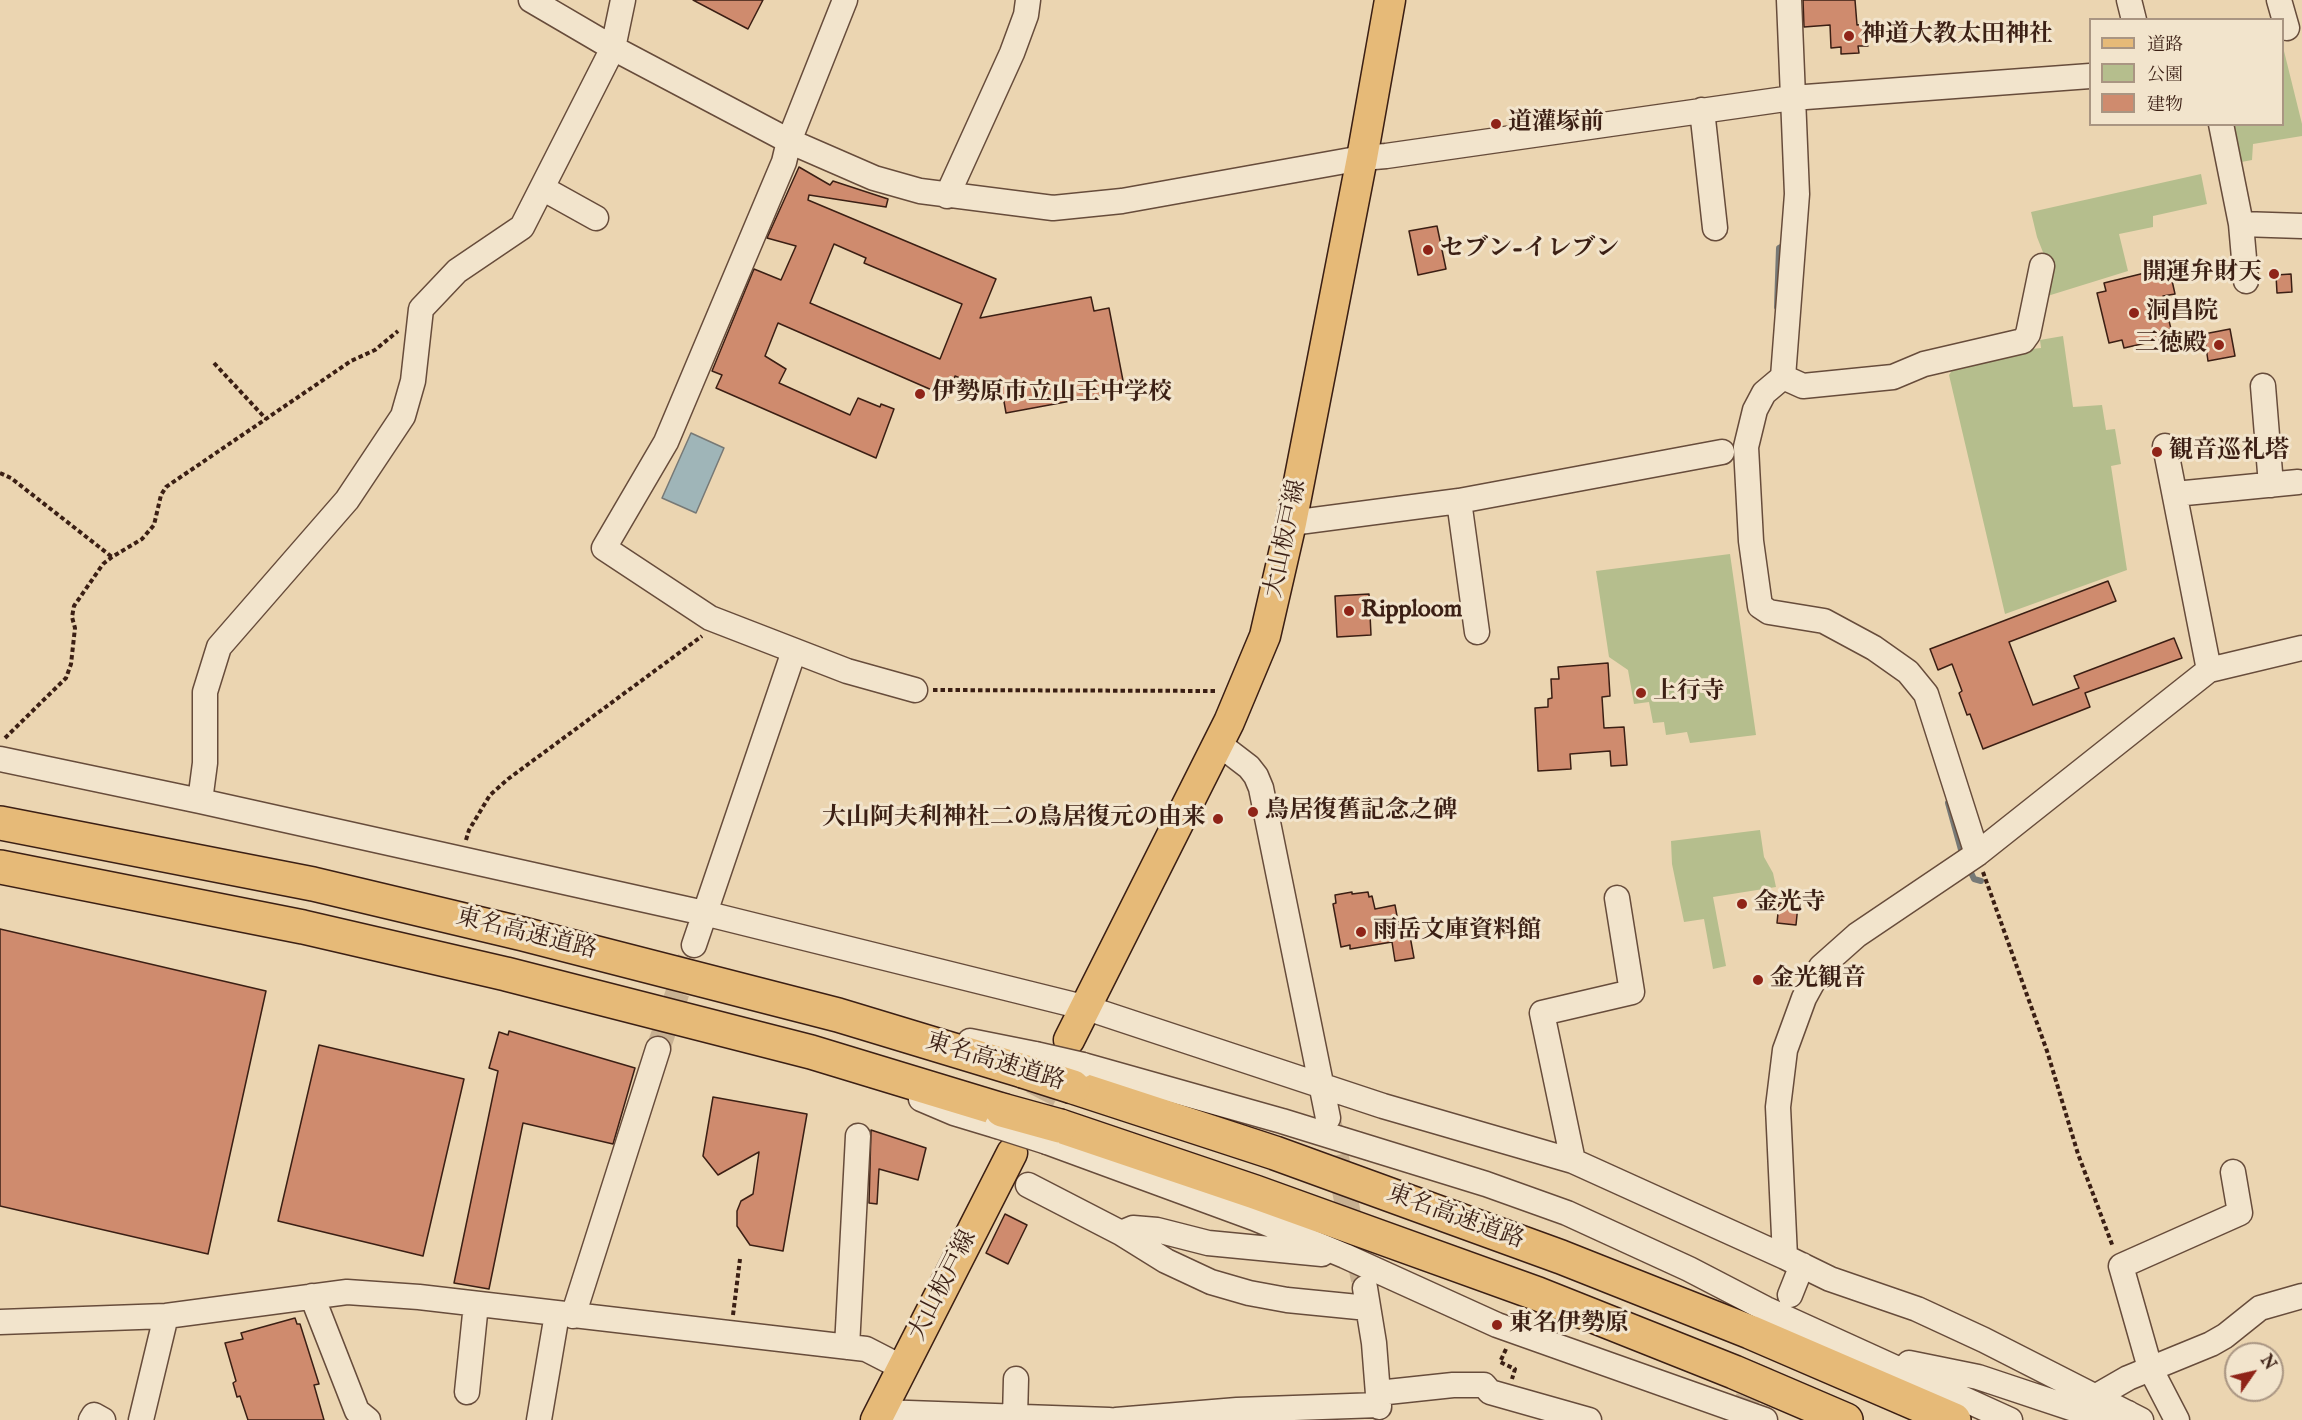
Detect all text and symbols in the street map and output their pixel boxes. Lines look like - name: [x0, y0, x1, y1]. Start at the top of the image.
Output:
- legend: [2089, 18, 2284, 126]
- place label: 神道大教太田神社: [1861, 22, 2053, 50]
- marker: 神道大教太田神社: [1842, 29, 1856, 43]
- text: 道路: [2147, 34, 2183, 57]
- text: 公園: [2147, 64, 2183, 87]
- text: 建物: [2147, 94, 2183, 117]
- place label: 道灌塚前: [1508, 110, 1604, 138]
- marker: 道灌塚前: [1489, 117, 1503, 131]
- place label: セブン-イレブン: [1440, 236, 1619, 264]
- marker: セブン-イレブン: [1421, 243, 1435, 257]
- place label: 開運弁財天: [2142, 260, 2262, 288]
- marker: 開運弁財天: [2267, 267, 2281, 281]
- place label: 洞昌院: [2146, 299, 2218, 327]
- marker: 洞昌院: [2127, 306, 2141, 320]
- place label: 三徳殿: [2135, 331, 2207, 359]
- marker: 三徳殿: [2212, 338, 2226, 352]
- place label: 伊勢原市立山王中学校: [932, 380, 1172, 408]
- marker: 伊勢原市立山王中学校: [913, 387, 927, 401]
- place label: 観音巡礼塔: [2169, 438, 2289, 466]
- marker: 観音巡礼塔: [2150, 445, 2164, 459]
- street label: 大山板戸線: [1260, 477, 1314, 601]
- place label: Ripploom: [1361, 597, 1462, 625]
- marker: Ripploom: [1342, 604, 1356, 618]
- place label: 上行寺: [1653, 679, 1725, 707]
- marker: 上行寺: [1634, 686, 1648, 700]
- place label: 鳥居復舊記念之碑: [1265, 798, 1457, 826]
- place label: 大山阿夫利神社二の鳥居復元の由来: [822, 805, 1206, 833]
- marker: 鳥居復舊記念之碑: [1246, 805, 1260, 819]
- marker: 大山阿夫利神社二の鳥居復元の由来: [1211, 812, 1225, 826]
- place label: 金光寺: [1754, 890, 1826, 918]
- marker: 金光寺: [1735, 897, 1749, 911]
- street label: 東名高速道路: [453, 904, 599, 966]
- place label: 雨岳文庫資料館: [1373, 918, 1541, 946]
- marker: 雨岳文庫資料館: [1354, 925, 1368, 939]
- place label: 金光観音: [1770, 966, 1866, 994]
- marker: 金光観音: [1751, 973, 1765, 987]
- street label: 東名高速道路: [922, 1028, 1068, 1098]
- street label: 東名高速道路: [1382, 1180, 1528, 1256]
- street label: 大山板戸線: [904, 1226, 984, 1346]
- place label: 東名伊勢原: [1509, 1311, 1629, 1339]
- marker: 東名伊勢原: [1490, 1318, 1504, 1332]
- north arrow: [2224, 1342, 2284, 1402]
- text: N: [2255, 1352, 2279, 1374]

